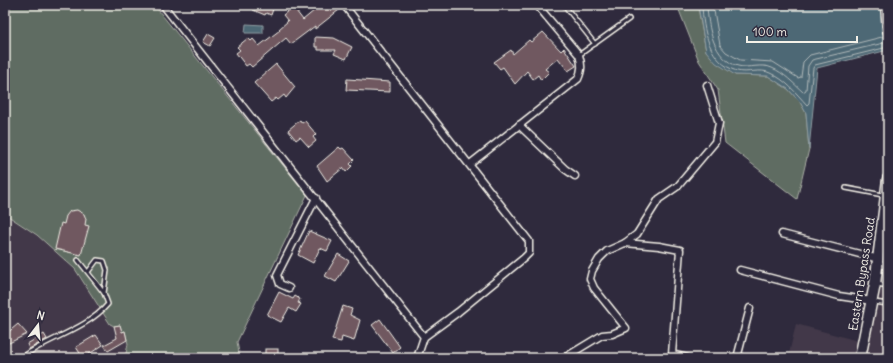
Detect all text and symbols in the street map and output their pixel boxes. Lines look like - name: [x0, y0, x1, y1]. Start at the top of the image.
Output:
- scale bar: [747, 18, 857, 44]
- text: 100 m: [753, 24, 787, 39]
- street label: Eastern Bypass Road: [845, 216, 878, 332]
- north arrow: [18, 305, 58, 345]
- text: N: [35, 308, 46, 323]

